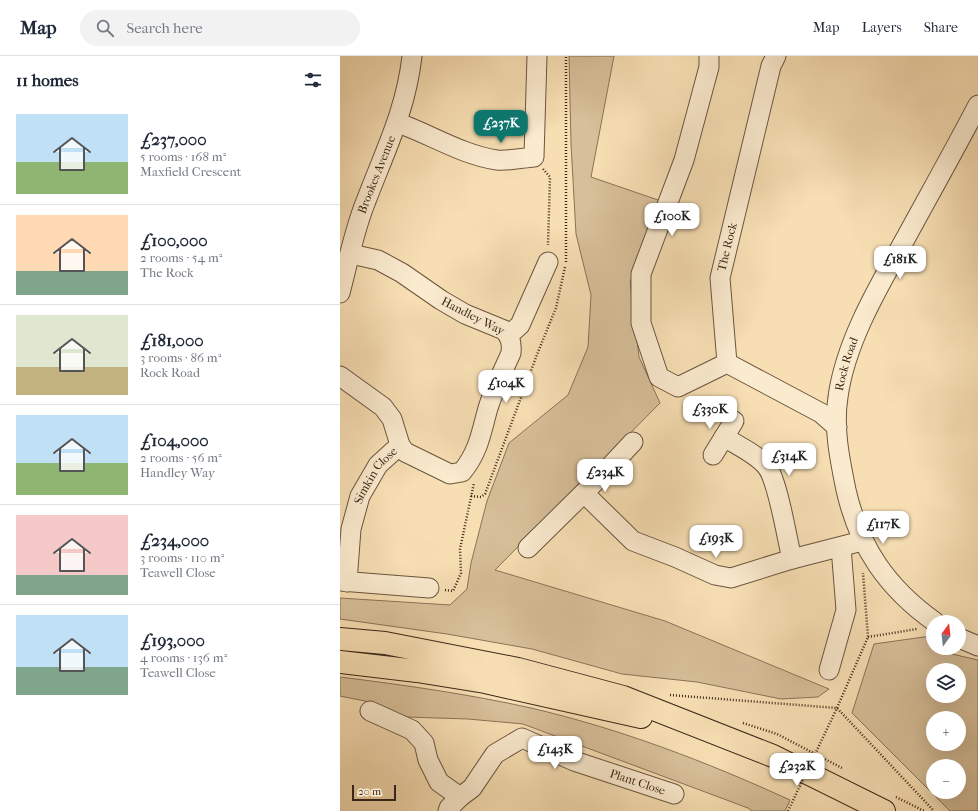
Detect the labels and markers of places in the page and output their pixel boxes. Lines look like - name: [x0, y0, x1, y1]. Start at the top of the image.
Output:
- pin: £237K: [473, 110, 529, 144]
- pin: £100K: [644, 203, 700, 237]
- pin: £181K: [872, 246, 928, 280]
- pin: £104K: [478, 370, 534, 404]
- pin: £330K: [682, 396, 738, 430]
- pin: £314K: [761, 443, 817, 477]
- pin: £234K: [577, 459, 633, 493]
- pin: £117K: [855, 511, 911, 545]
- pin: £193K: [688, 525, 744, 559]
- pin: £143K: [527, 736, 583, 770]
- pin: £232K: [769, 753, 825, 787]

